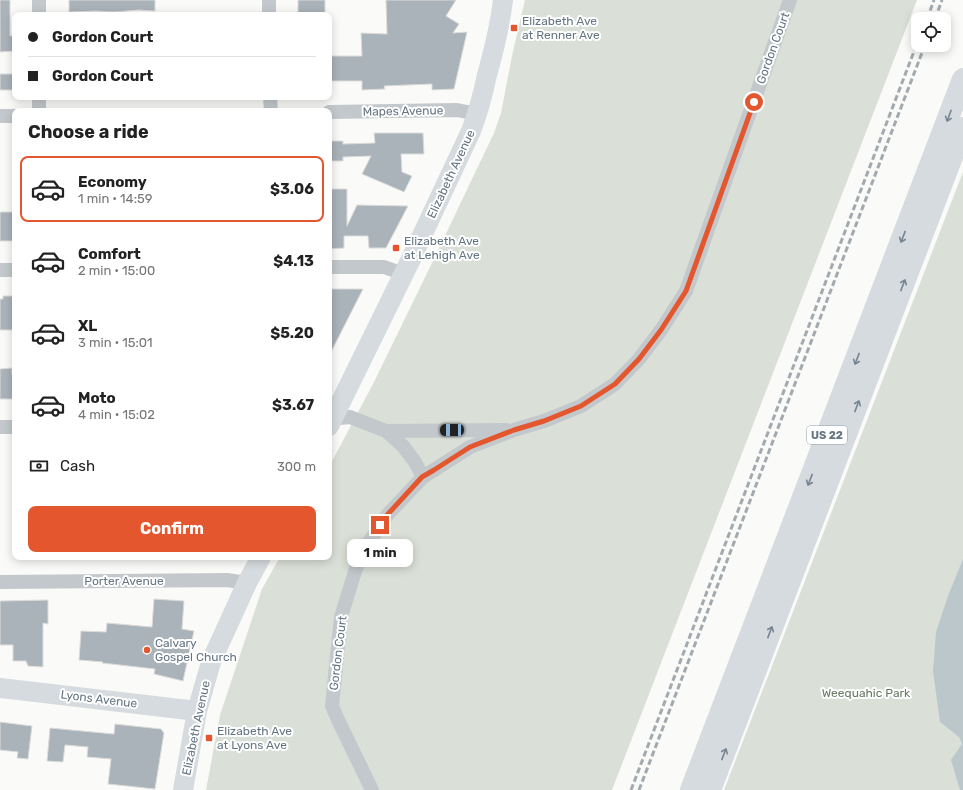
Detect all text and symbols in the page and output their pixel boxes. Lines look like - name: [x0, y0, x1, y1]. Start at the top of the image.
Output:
- street label: Gordon Court: [754, 10, 793, 86]
- map controls: [911, 12, 951, 52]
- button: locate: [911, 12, 951, 52]
- place label: Elizabeth Ave at Renner Ave: [522, 14, 600, 42]
- marker: Elizabeth Ave at Renner Ave: [509, 23, 519, 33]
- text: Gordon Court: [52, 28, 153, 46]
- text: Gordon Court: [52, 67, 153, 85]
- route start: [745, 93, 763, 111]
- street label: Mapes Avenue: [362, 103, 444, 119]
- one-way arrow: [945, 109, 953, 121]
- text: Choose a ride: [28, 121, 149, 143]
- street label: Elizabeth Avenue: [424, 127, 478, 221]
- icon: car: [30, 171, 66, 207]
- text: Economy: [78, 173, 147, 191]
- text: $3.06: [270, 180, 314, 198]
- text: 1 min · 14:59: [78, 191, 152, 206]
- one-way arrow: [899, 231, 907, 243]
- place label: Elizabeth Ave at Lehigh Ave: [404, 234, 480, 262]
- icon: car: [30, 243, 66, 279]
- marker: Elizabeth Ave at Lehigh Ave: [391, 243, 401, 253]
- text: Comfort: [78, 245, 141, 263]
- text: $4.13: [273, 252, 314, 270]
- text: 2 min · 15:00: [78, 263, 155, 278]
- one-way arrow: [900, 279, 908, 291]
- icon: car: [30, 315, 66, 351]
- text: XL: [78, 317, 97, 335]
- text: $5.20: [270, 324, 314, 342]
- text: 3 min · 15:01: [78, 335, 153, 350]
- one-way arrow: [852, 352, 860, 364]
- icon: car: [30, 387, 66, 423]
- text: Moto: [78, 389, 116, 407]
- text: $3.67: [272, 396, 314, 414]
- one-way arrow: [853, 401, 861, 413]
- text: 4 min · 15:02: [78, 407, 155, 422]
- car: [440, 424, 464, 436]
- road number: US 22: [807, 426, 847, 444]
- icon: cash: [28, 455, 50, 477]
- text: Cash: [60, 457, 95, 475]
- text: 300 m: [277, 459, 316, 474]
- one-way arrow: [806, 473, 814, 485]
- button: Confirm: [28, 506, 316, 552]
- route end: [371, 516, 389, 534]
- callout: 1 min: [347, 539, 413, 567]
- text: 1 min: [363, 545, 397, 560]
- street label: Porter Avenue: [84, 574, 164, 588]
- street label: Gordon Court: [326, 615, 350, 691]
- one-way arrow: [767, 627, 774, 639]
- place label: Calvary Gospel Church: [155, 636, 237, 664]
- marker: Calvary Gospel Church: [142, 645, 152, 655]
- street label: Elizabeth Avenue: [179, 679, 213, 777]
- park label: Weequahic Park: [822, 686, 911, 700]
- street label: Lyons Avenue: [60, 687, 138, 711]
- place label: Elizabeth Ave at Lyons Ave: [217, 724, 292, 752]
- marker: Elizabeth Ave at Lyons Ave: [204, 733, 214, 743]
- one-way arrow: [720, 748, 728, 760]

